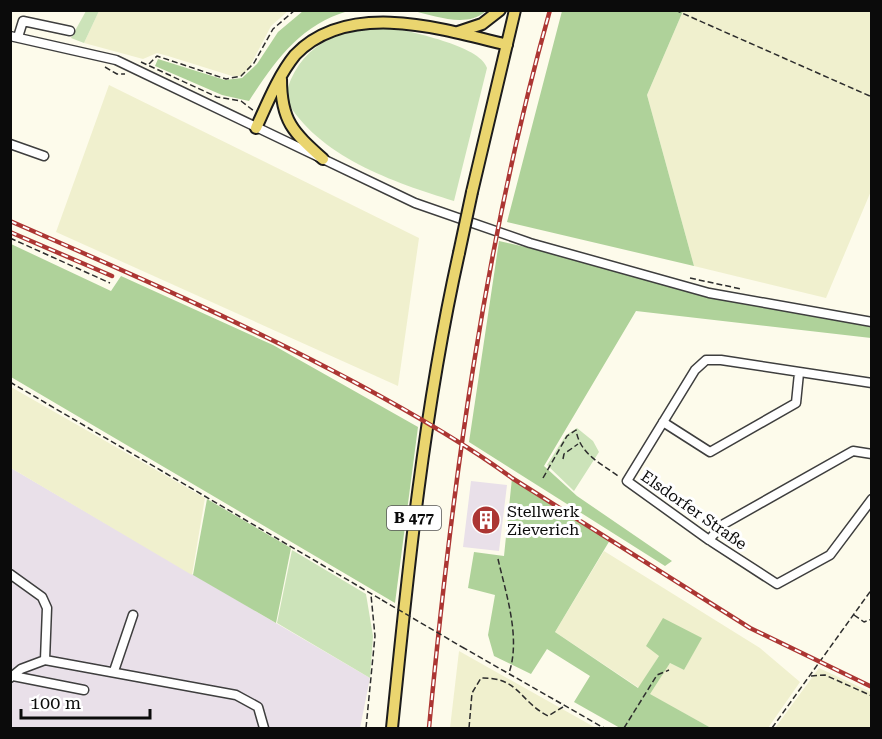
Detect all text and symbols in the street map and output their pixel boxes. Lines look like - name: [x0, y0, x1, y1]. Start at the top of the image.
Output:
- street label: Elsdorfer Straße: [637, 466, 751, 554]
- place label: Stellwerk Zieverich: [507, 502, 580, 539]
- building icon: Stellwerk Zieverich: [470, 504, 502, 536]
- road number: B 477: [387, 506, 441, 530]
- scale bar: [21, 682, 150, 720]
- text: 100 m: [30, 692, 81, 713]

